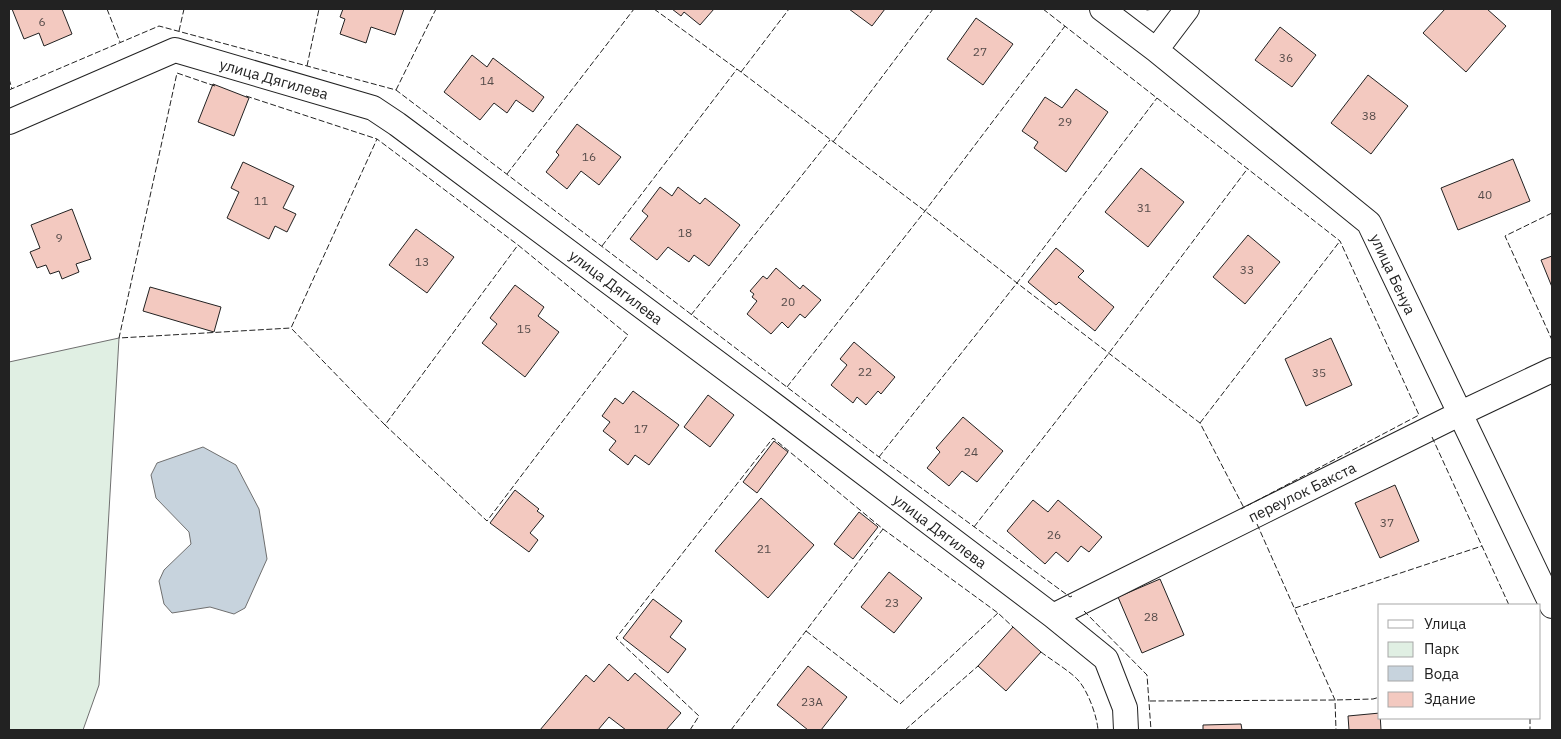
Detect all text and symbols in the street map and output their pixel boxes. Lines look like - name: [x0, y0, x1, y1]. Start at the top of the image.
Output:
- house number: 6: [38, 14, 46, 29]
- house number: 27: [973, 44, 987, 59]
- house number: 36: [1279, 50, 1293, 65]
- street label: улица Дягилева: [217, 54, 331, 104]
- house number: 14: [480, 73, 494, 88]
- house number: 38: [1362, 108, 1376, 123]
- house number: 29: [1058, 114, 1072, 129]
- house number: 16: [582, 149, 596, 164]
- house number: 40: [1478, 187, 1492, 202]
- house number: 11: [254, 193, 268, 208]
- house number: 31: [1137, 200, 1151, 215]
- house number: 18: [678, 225, 692, 240]
- house number: 9: [55, 230, 63, 245]
- street label: улица Бенуа: [1366, 231, 1420, 317]
- street label: улица Дягилева: [565, 246, 667, 328]
- house number: 13: [415, 254, 429, 269]
- house number: 33: [1240, 262, 1254, 277]
- house number: 20: [781, 294, 795, 309]
- house number: 15: [517, 321, 531, 336]
- house number: 22: [858, 364, 872, 379]
- house number: 35: [1312, 365, 1326, 380]
- house number: 17: [634, 421, 648, 436]
- house number: 24: [964, 444, 978, 459]
- street label: переулок Бакста: [1245, 458, 1359, 526]
- street label: улица Дягилева: [889, 490, 991, 572]
- house number: 37: [1380, 515, 1394, 530]
- house number: 26: [1047, 527, 1061, 542]
- house number: 21: [757, 541, 771, 556]
- house number: 23: [885, 595, 899, 610]
- legend: [1378, 604, 1541, 719]
- house number: 28: [1144, 609, 1158, 624]
- text: Улица: [1424, 614, 1466, 633]
- text: Парк: [1424, 639, 1459, 658]
- text: Вода: [1424, 664, 1459, 683]
- text: Здание: [1424, 689, 1476, 708]
- house number: 23А: [801, 694, 823, 709]

